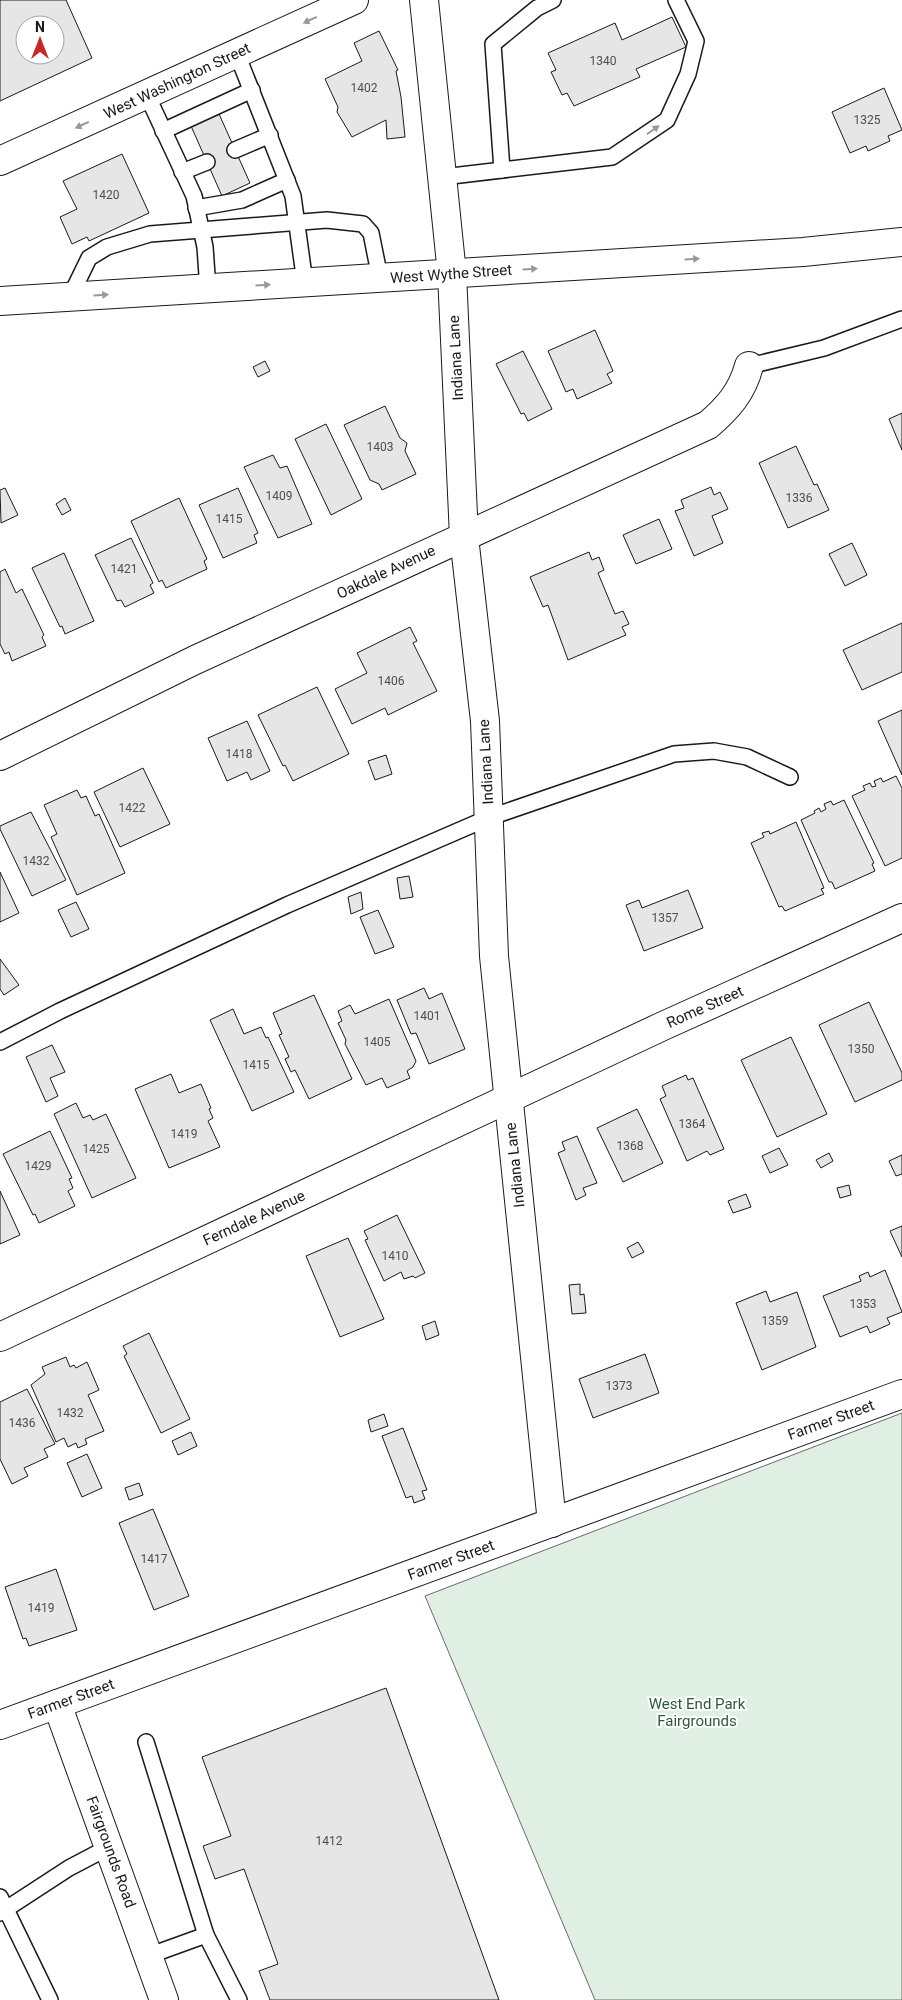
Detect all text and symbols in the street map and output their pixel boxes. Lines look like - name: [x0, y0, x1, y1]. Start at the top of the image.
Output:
- north arrow: [15, 15, 65, 65]
- one-way arrow: [303, 17, 317, 25]
- text: N: [35, 19, 45, 35]
- street label: West Washington Street: [101, 39, 253, 123]
- house number: 1340: [590, 54, 617, 68]
- house number: 1402: [351, 81, 378, 95]
- house number: 1325: [854, 113, 881, 127]
- one-way arrow: [75, 120, 90, 129]
- one-way arrow: [646, 125, 659, 135]
- house number: 1420: [93, 188, 120, 202]
- one-way arrow: [685, 254, 701, 262]
- street label: West Wythe Street: [389, 261, 513, 287]
- one-way arrow: [523, 264, 539, 272]
- one-way arrow: [256, 281, 272, 289]
- one-way arrow: [93, 291, 109, 299]
- street label: Indiana Lane: [445, 315, 467, 401]
- house number: 1403: [367, 440, 393, 454]
- house number: 1409: [266, 489, 292, 503]
- house number: 1336: [786, 491, 813, 505]
- house number: 1415: [216, 512, 243, 526]
- street label: Oakdale Avenue: [334, 541, 438, 603]
- house number: 1421: [111, 562, 137, 576]
- house number: 1406: [378, 674, 405, 688]
- street label: Indiana Lane: [475, 719, 497, 805]
- house number: 1418: [226, 747, 253, 761]
- house number: 1422: [119, 801, 146, 815]
- house number: 1432: [23, 854, 50, 868]
- house number: 1357: [652, 911, 679, 925]
- street label: Rome Street: [664, 982, 746, 1032]
- house number: 1401: [414, 1009, 440, 1023]
- house number: 1405: [364, 1035, 391, 1049]
- house number: 1350: [848, 1042, 875, 1056]
- house number: 1415: [243, 1058, 270, 1072]
- house number: 1364: [679, 1117, 706, 1131]
- street label: Indiana Lane: [502, 1122, 528, 1208]
- house number: 1419: [171, 1127, 197, 1141]
- house number: 1368: [617, 1139, 644, 1153]
- house number: 1425: [83, 1142, 110, 1156]
- house number: 1429: [25, 1159, 51, 1173]
- street label: Ferndale Avenue: [200, 1186, 308, 1249]
- house number: 1410: [382, 1249, 409, 1263]
- house number: 1353: [850, 1297, 876, 1311]
- house number: 1359: [762, 1314, 788, 1328]
- house number: 1373: [606, 1379, 632, 1393]
- street label: Farmer Street: [785, 1396, 877, 1444]
- house number: 1432: [57, 1406, 84, 1420]
- house number: 1436: [9, 1416, 36, 1430]
- street label: Farmer Street: [405, 1536, 497, 1584]
- house number: 1417: [141, 1552, 168, 1566]
- house number: 1419: [28, 1601, 54, 1615]
- street label: Farmer Street: [25, 1675, 117, 1723]
- park label: West End Park Fairgrounds: [649, 1695, 746, 1730]
- street label: Fairgrounds Road: [82, 1794, 140, 1910]
- house number: 1412: [316, 1834, 343, 1848]

